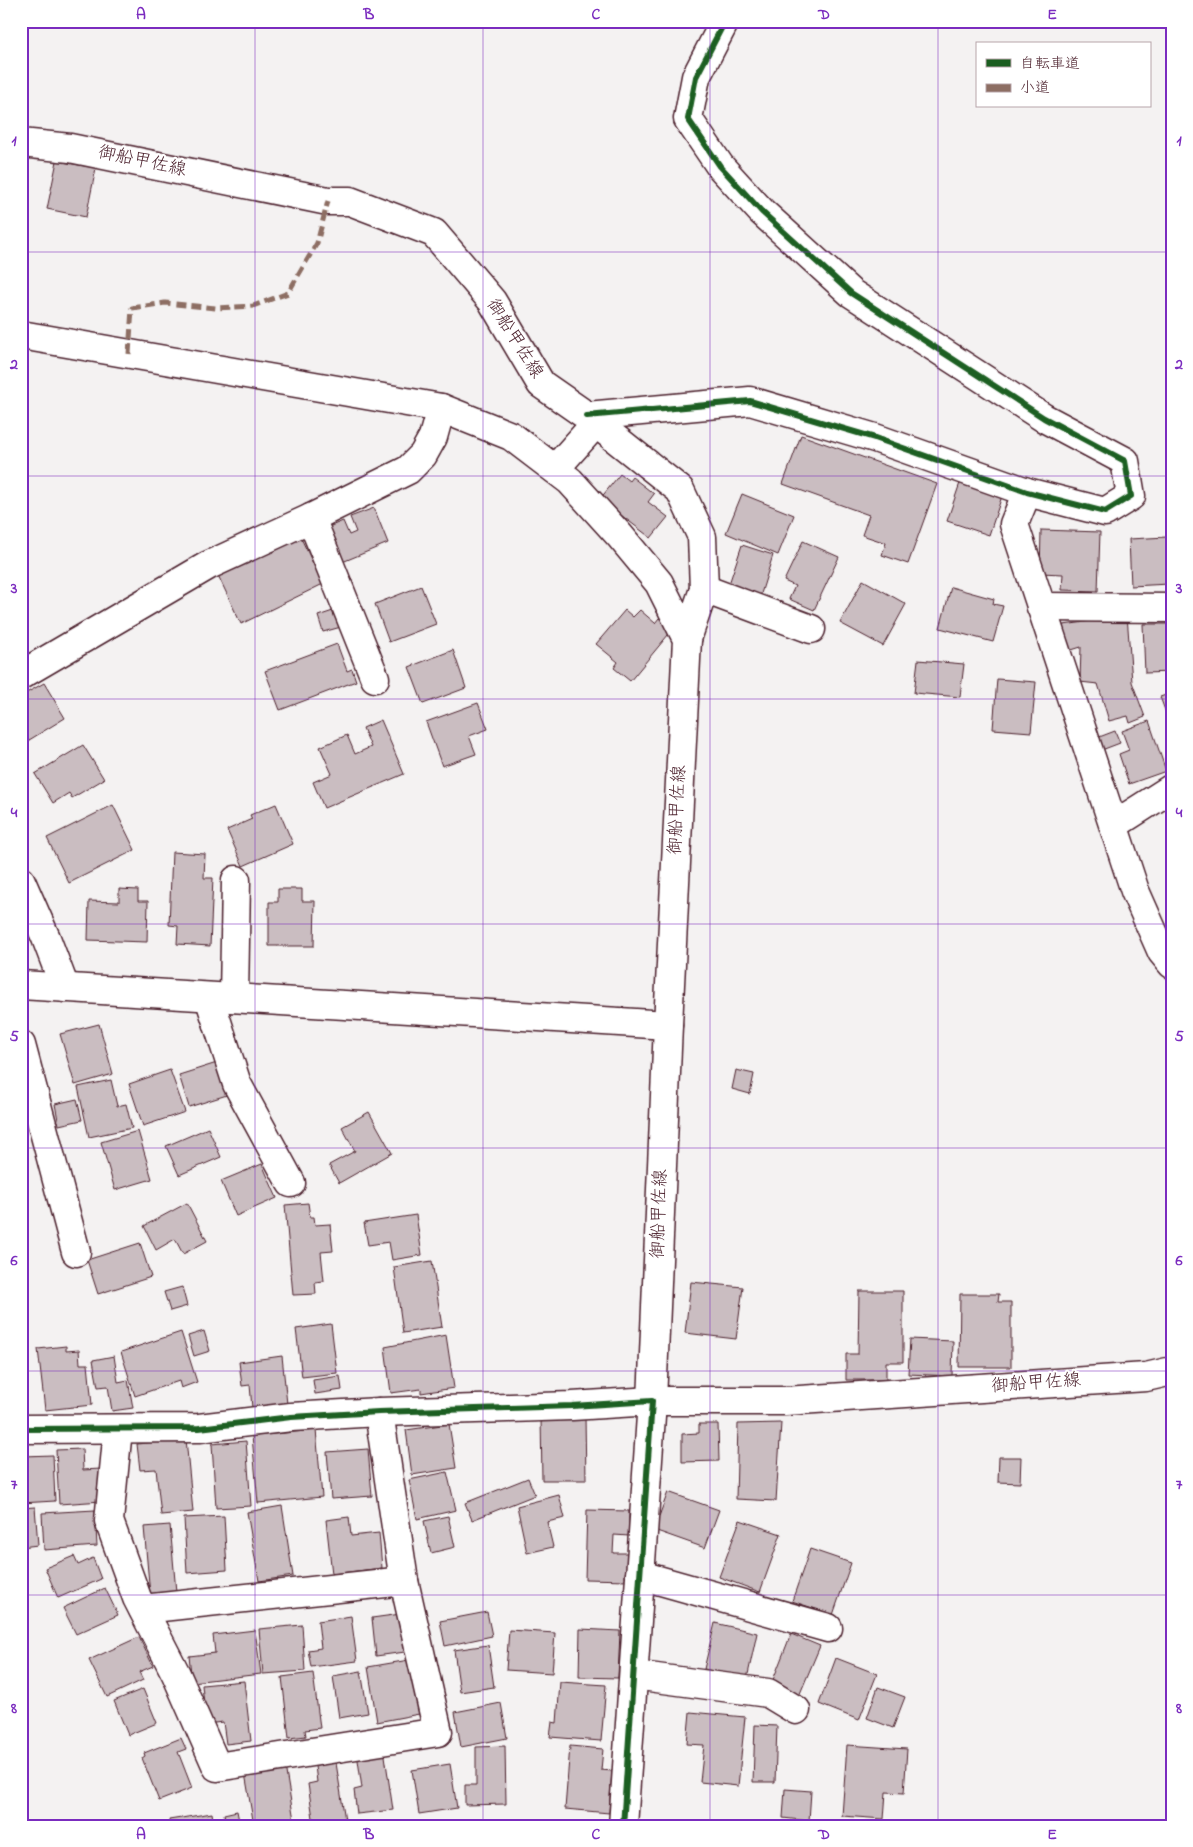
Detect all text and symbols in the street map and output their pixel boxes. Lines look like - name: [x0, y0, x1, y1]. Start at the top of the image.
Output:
- text: A: [136, 3, 146, 27]
- text: B: [363, 3, 375, 27]
- text: C: [592, 3, 601, 27]
- text: D: [817, 3, 830, 27]
- text: E: [1047, 3, 1057, 27]
- legend: [976, 42, 1150, 108]
- text: 自転車道: [1020, 53, 1080, 75]
- text: 小道: [1020, 77, 1050, 99]
- text: 1: [11, 129, 17, 153]
- text: 1: [1176, 129, 1182, 153]
- street label: 御船甲佐線: [95, 140, 189, 184]
- street label: 御船甲佐線: [479, 294, 549, 384]
- text: 2: [9, 353, 18, 377]
- text: 2: [1174, 353, 1183, 377]
- text: 3: [10, 577, 18, 601]
- text: 3: [1175, 577, 1183, 601]
- street label: 御船甲佐線: [663, 764, 693, 856]
- text: 4: [10, 801, 18, 825]
- text: 4: [1175, 801, 1183, 825]
- text: 5: [9, 1025, 19, 1049]
- text: 5: [1174, 1025, 1184, 1049]
- street label: 御船甲佐線: [645, 1169, 675, 1259]
- text: 6: [9, 1249, 18, 1273]
- text: 6: [1174, 1249, 1183, 1273]
- street label: 御船甲佐線: [990, 1368, 1082, 1400]
- text: 7: [11, 1473, 18, 1497]
- text: 7: [1176, 1473, 1183, 1497]
- text: 8: [10, 1697, 17, 1721]
- text: 8: [1175, 1697, 1182, 1721]
- text: A: [136, 1823, 146, 1847]
- text: B: [363, 1823, 375, 1847]
- text: C: [592, 1823, 601, 1847]
- text: D: [817, 1823, 830, 1847]
- text: E: [1047, 1823, 1057, 1847]

